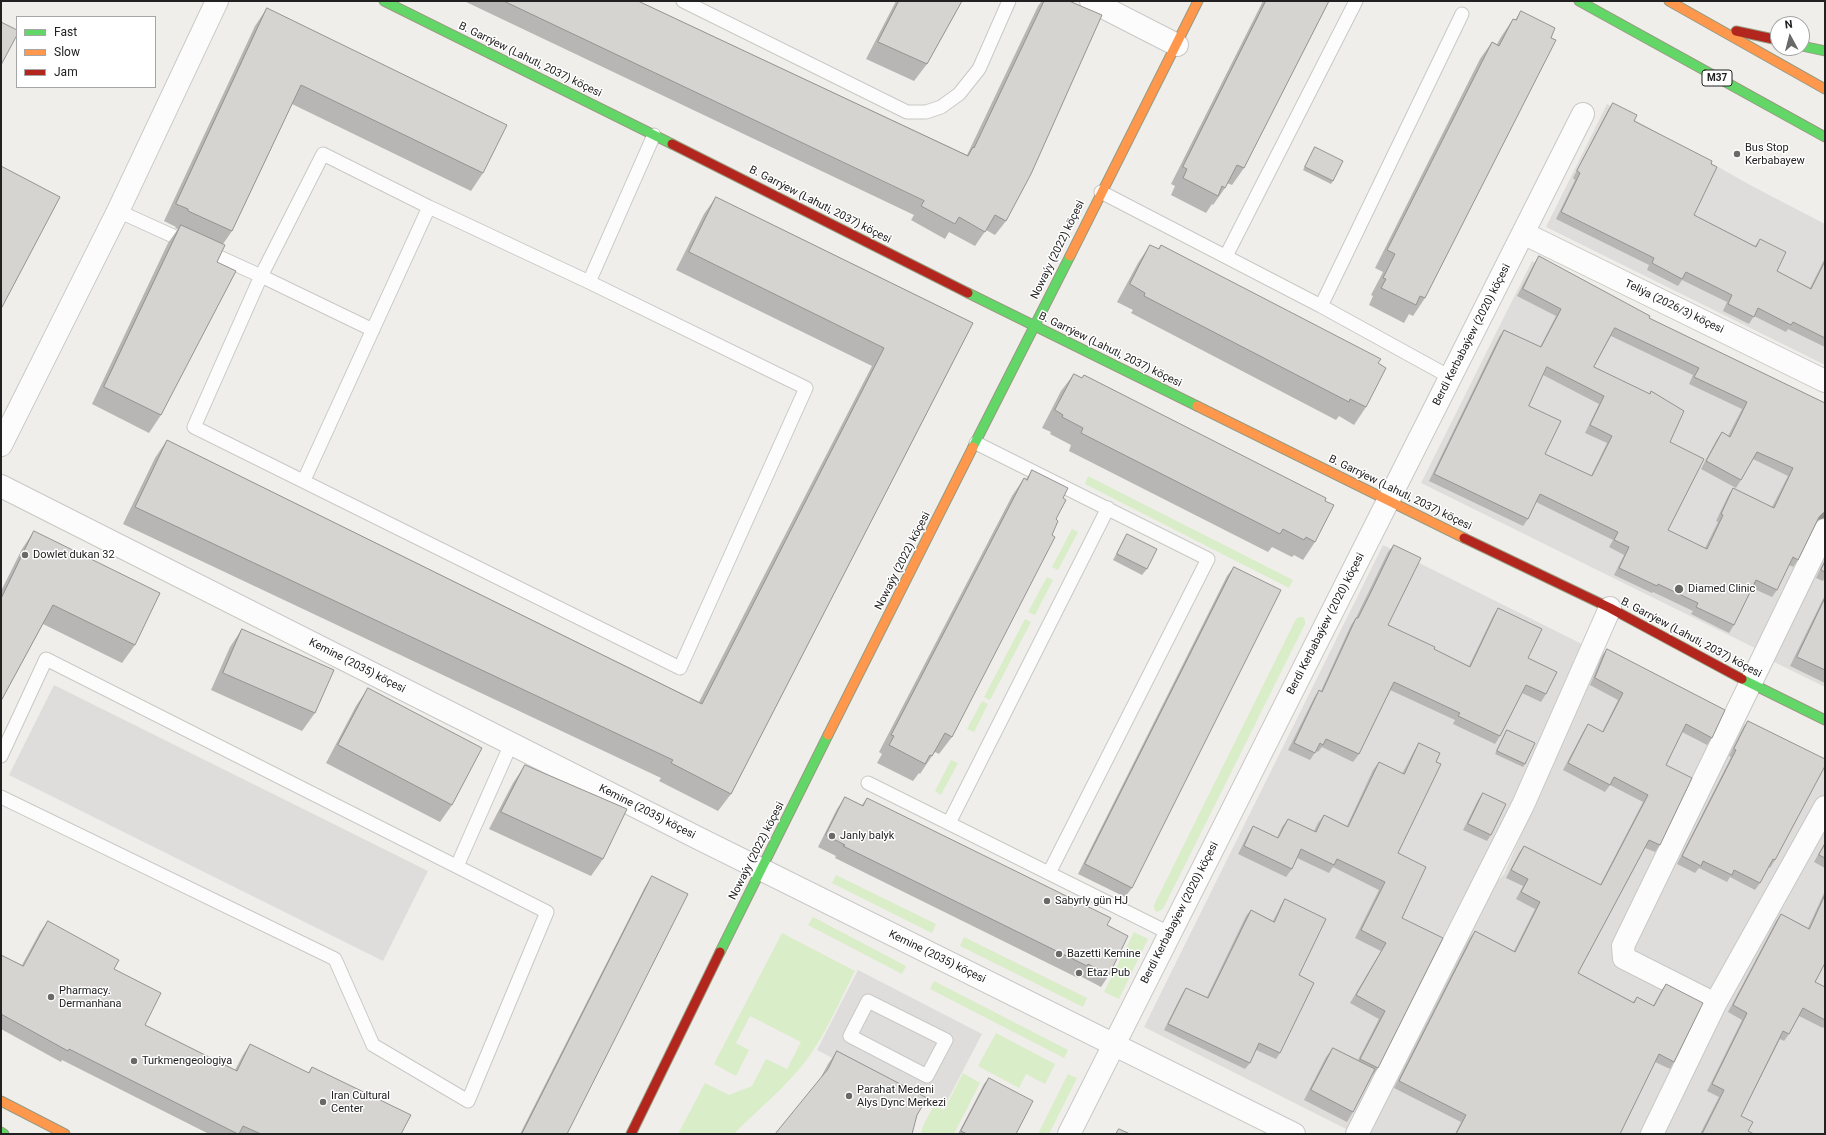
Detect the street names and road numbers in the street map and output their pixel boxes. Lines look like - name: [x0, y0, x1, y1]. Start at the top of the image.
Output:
- street label: B. Garrýew (Lahuti, 2037) köçesi: [456, 20, 604, 100]
- road number: M37: [1702, 70, 1732, 86]
- street label: B. Garrýew (Lahuti, 2037) köçesi: [747, 163, 893, 247]
- street label: Nowaýy (2022) köçesi: [1028, 198, 1088, 302]
- street label: Berdi Kerbabaýew (2020) köçesi: [1430, 262, 1514, 408]
- street label: Teliýa (2026/3) köçesi: [1622, 277, 1726, 337]
- street label: B. Garrýew (Lahuti, 2037) köçesi: [1036, 310, 1184, 390]
- street label: B. Garrýew (Lahuti, 2037) köçesi: [1326, 453, 1474, 533]
- street label: Nowaýy (2022) köçesi: [873, 510, 933, 612]
- street label: Berdi Kerbabaýew (2020) köçesi: [1284, 551, 1368, 697]
- street label: B. Garrýew (Lahuti, 2037) köçesi: [1618, 595, 1764, 681]
- street label: Kemine (2035) köçesi: [307, 636, 407, 696]
- street label: Kemine (2035) köçesi: [597, 782, 697, 842]
- street label: Nowaýy (2022) köçesi: [727, 800, 787, 902]
- street label: Berdi Kerbabaýew (2020) köçesi: [1138, 840, 1222, 986]
- street label: Kemine (2035) köçesi: [886, 928, 988, 986]

